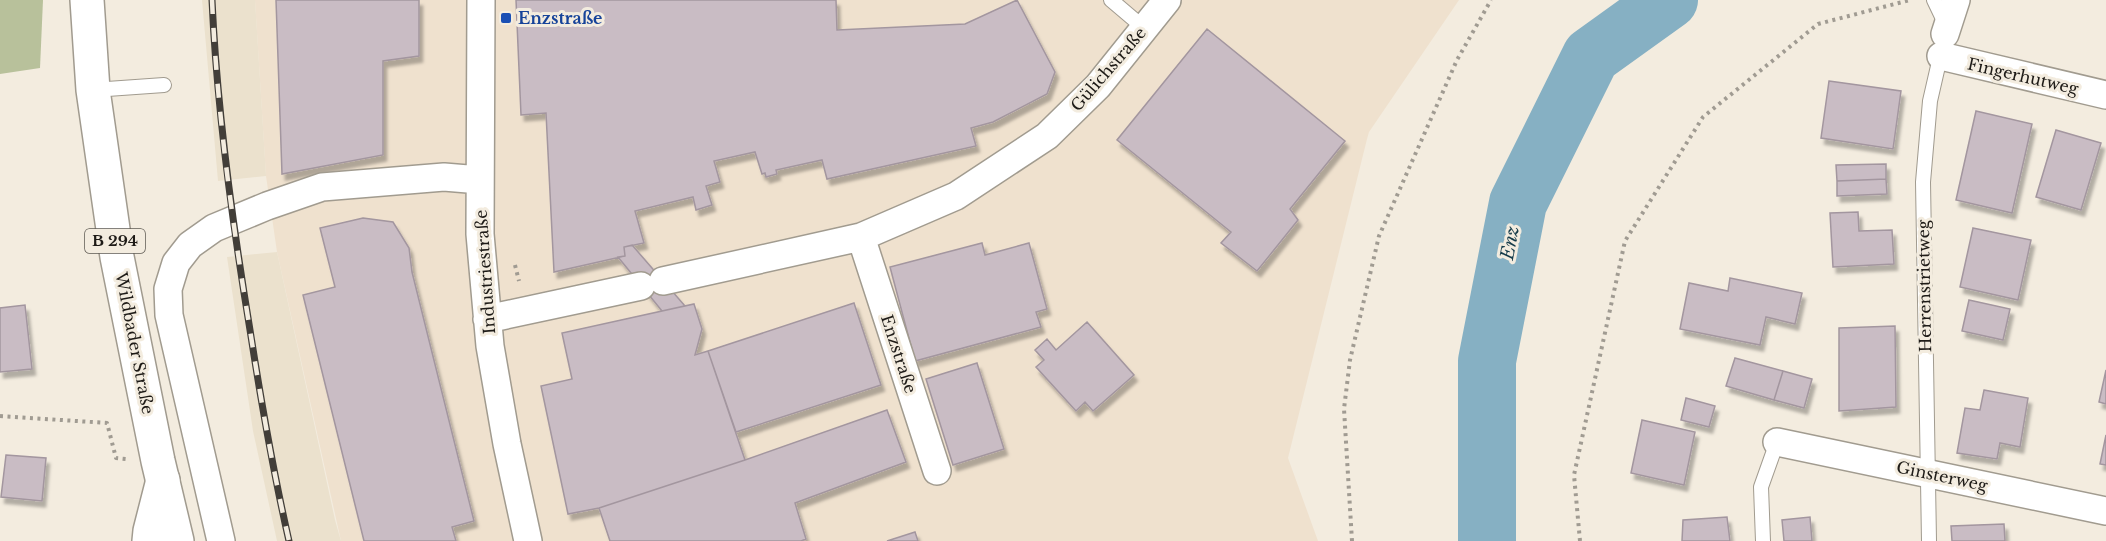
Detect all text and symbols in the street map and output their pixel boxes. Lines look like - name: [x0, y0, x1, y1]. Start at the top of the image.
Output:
- place label: Enzstraße: [518, 8, 602, 28]
- marker: Enzstraße: [499, 11, 513, 25]
- street label: Gülichstraße: [1066, 23, 1150, 115]
- street label: Fingerhutweg: [1966, 54, 2081, 99]
- street label: Industriestraße: [471, 209, 499, 335]
- street label: Herrenstrietweg: [1913, 219, 1935, 352]
- water label: Enz: [1496, 224, 1524, 263]
- road number: B 294: [85, 229, 145, 253]
- street label: Wildbader Straße: [111, 269, 159, 416]
- street label: Enzstraße: [877, 312, 921, 396]
- street label: Ginsterweg: [1895, 457, 1990, 495]

